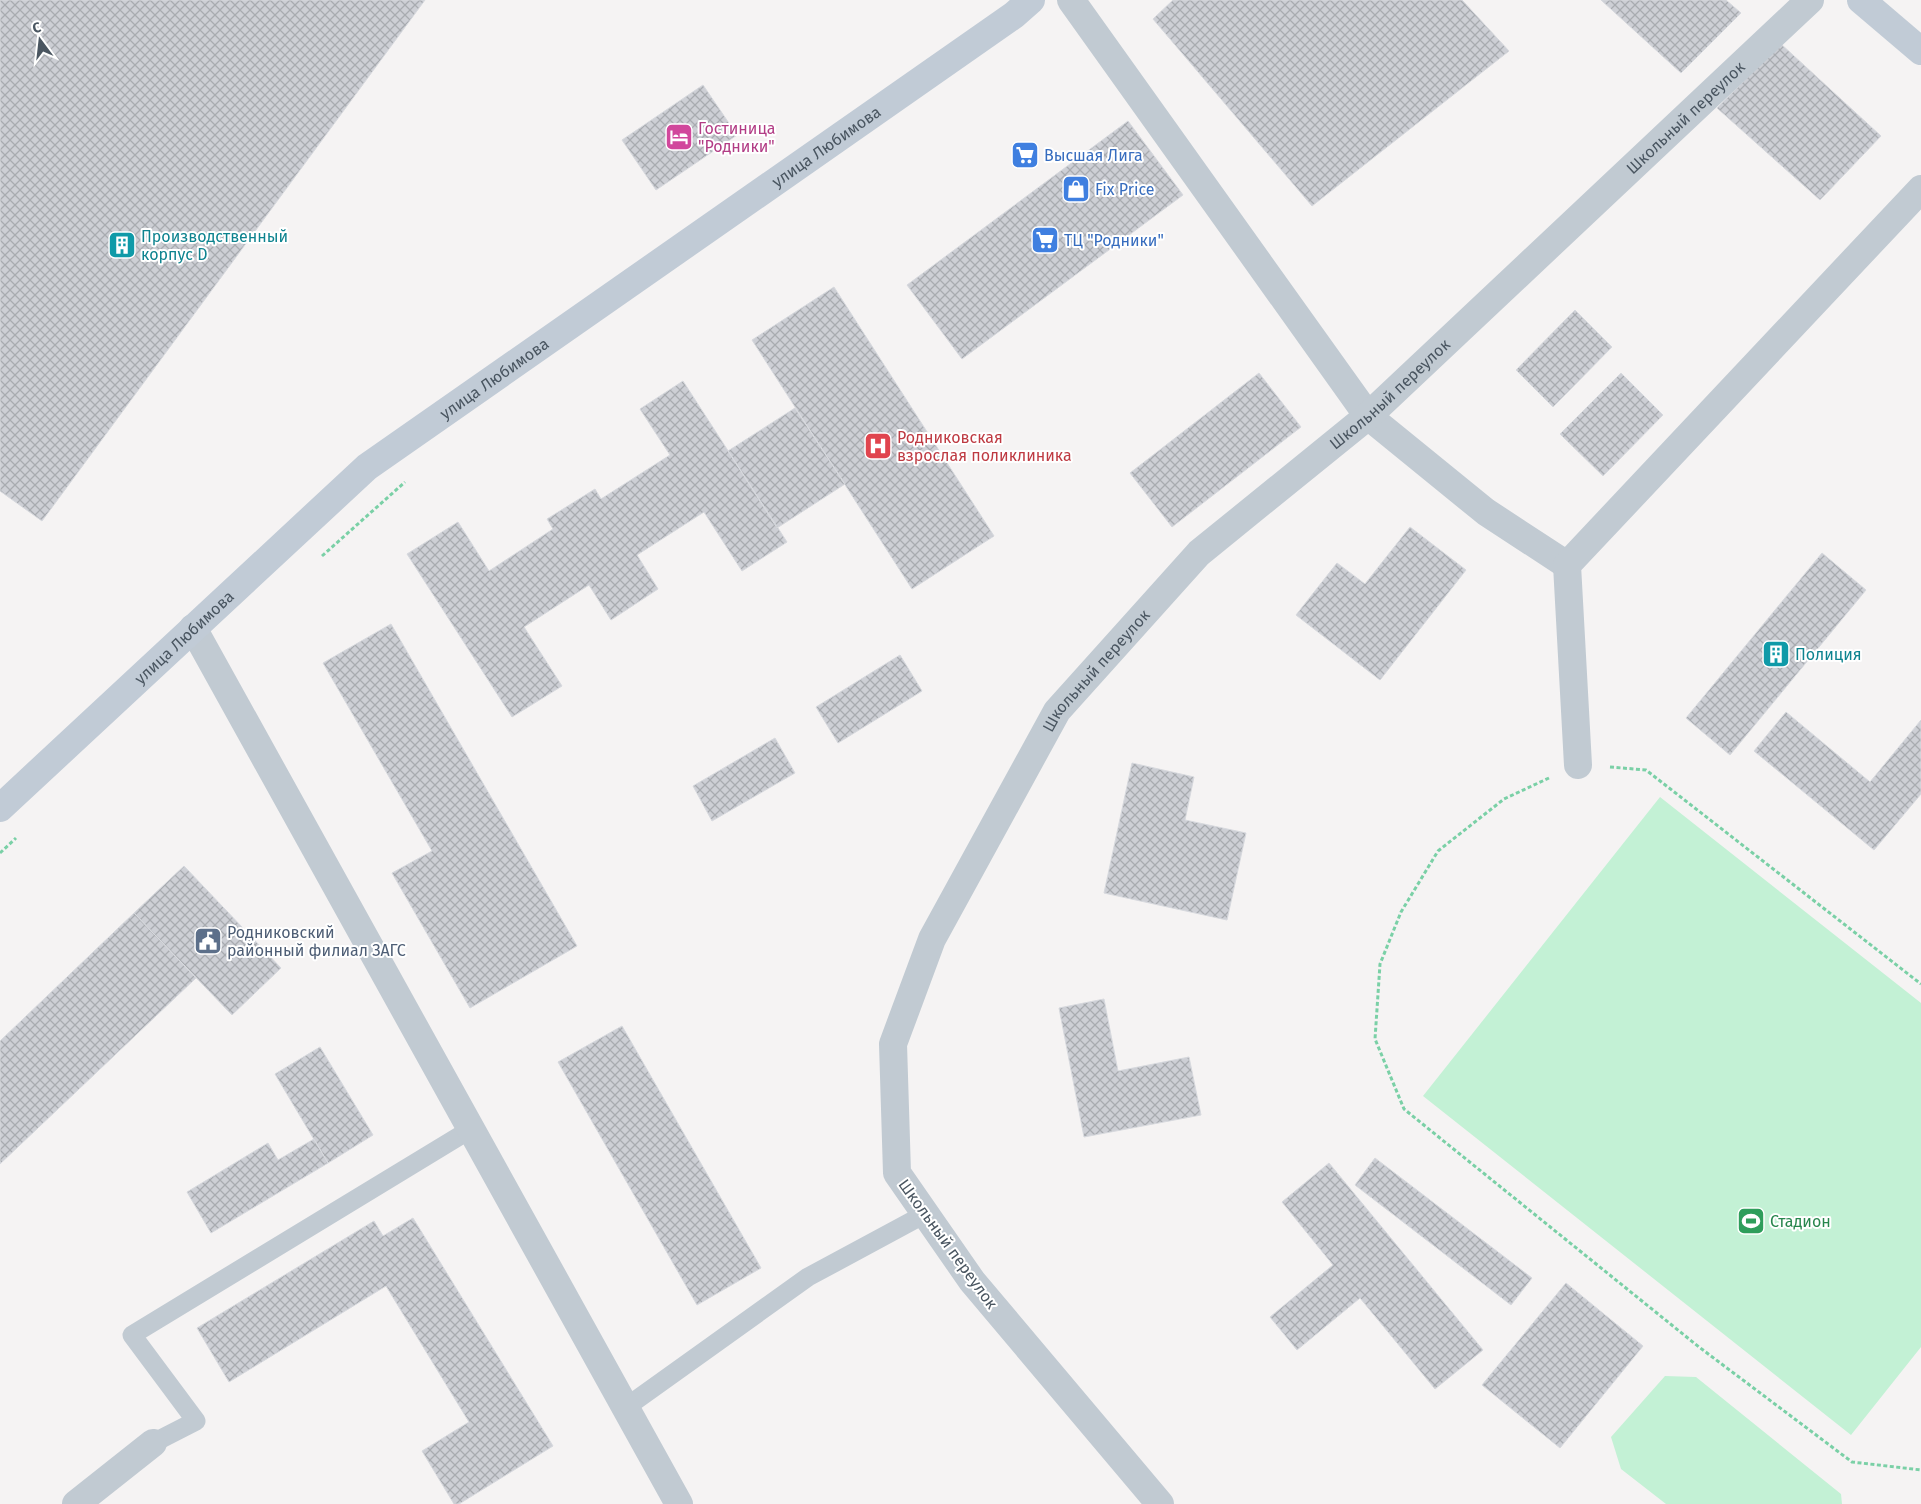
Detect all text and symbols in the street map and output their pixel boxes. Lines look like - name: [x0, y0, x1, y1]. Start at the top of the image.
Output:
- north arrow: [15, 15, 65, 65]
- text: С: [31, 19, 43, 37]
- street label: Школьный переулок: [1622, 57, 1749, 178]
- street label: улица Любимова: [768, 102, 884, 191]
- place label: Гостиница "Родники": [698, 119, 776, 156]
- hotel icon: Гостиница "Родники": [664, 122, 694, 152]
- supermarket icon: Высшая Лига: [1010, 140, 1040, 170]
- place label: Высшая Лига: [1044, 146, 1143, 165]
- shop icon: Fix Price: [1061, 174, 1091, 204]
- place label: Fix Price: [1095, 180, 1155, 199]
- supermarket icon: ТЦ "Родники": [1030, 225, 1060, 255]
- place label: Производственный корпус D: [141, 227, 288, 264]
- building icon: Производственный корпус D: [107, 230, 137, 260]
- place label: ТЦ "Родники": [1064, 231, 1164, 250]
- street label: улица Любимова: [436, 334, 552, 423]
- street label: Школьный переулок: [1325, 334, 1454, 453]
- place label: Родниковская взрослая поликлиника: [897, 428, 1072, 465]
- hospital icon: Родниковская взрослая поликлиника: [863, 431, 893, 461]
- street label: улица Любимова: [130, 586, 237, 688]
- street label: Школьный переулок: [1038, 605, 1154, 735]
- building icon: Полиция: [1761, 639, 1791, 669]
- place label: Полиция: [1795, 645, 1862, 664]
- place label: Родниковский районный филиал ЗАГС: [227, 923, 406, 960]
- public building icon: Родниковский районный филиал ЗАГС: [193, 926, 223, 956]
- street label: Школьный переулок: [895, 1175, 1002, 1313]
- sports icon: Стадион: [1736, 1206, 1766, 1236]
- place label: Стадион: [1770, 1212, 1831, 1231]

